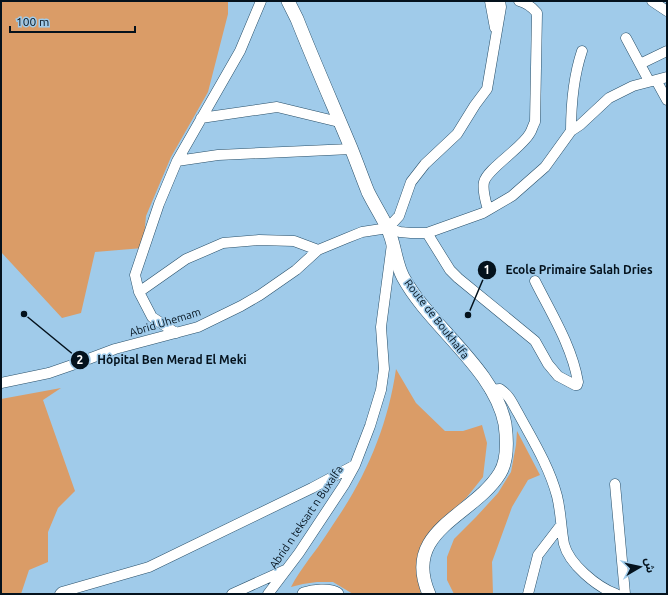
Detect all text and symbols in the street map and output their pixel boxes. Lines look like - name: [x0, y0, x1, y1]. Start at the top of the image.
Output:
- scale bar: [10, 8, 135, 34]
- text: 100 m: [16, 15, 49, 28]
- callout: Ecole Primaire Salah Dries: [477, 258, 660, 282]
- text: 1: [484, 263, 490, 276]
- text: Ecole Primaire Salah Dries: [505, 263, 653, 276]
- street label: Route de Boukhalfa: [402, 277, 472, 361]
- street label: Abrid Uhemam: [128, 305, 202, 339]
- callout: Hôpital Ben Merad El Meki: [70, 348, 255, 372]
- text: 2: [77, 353, 84, 366]
- text: Hôpital Ben Merad El Meki: [97, 353, 247, 366]
- street label: Abrid n teksart n Buxalfa: [267, 463, 345, 571]
- north arrow: [620, 547, 660, 587]
- text: ش: [642, 557, 657, 574]

